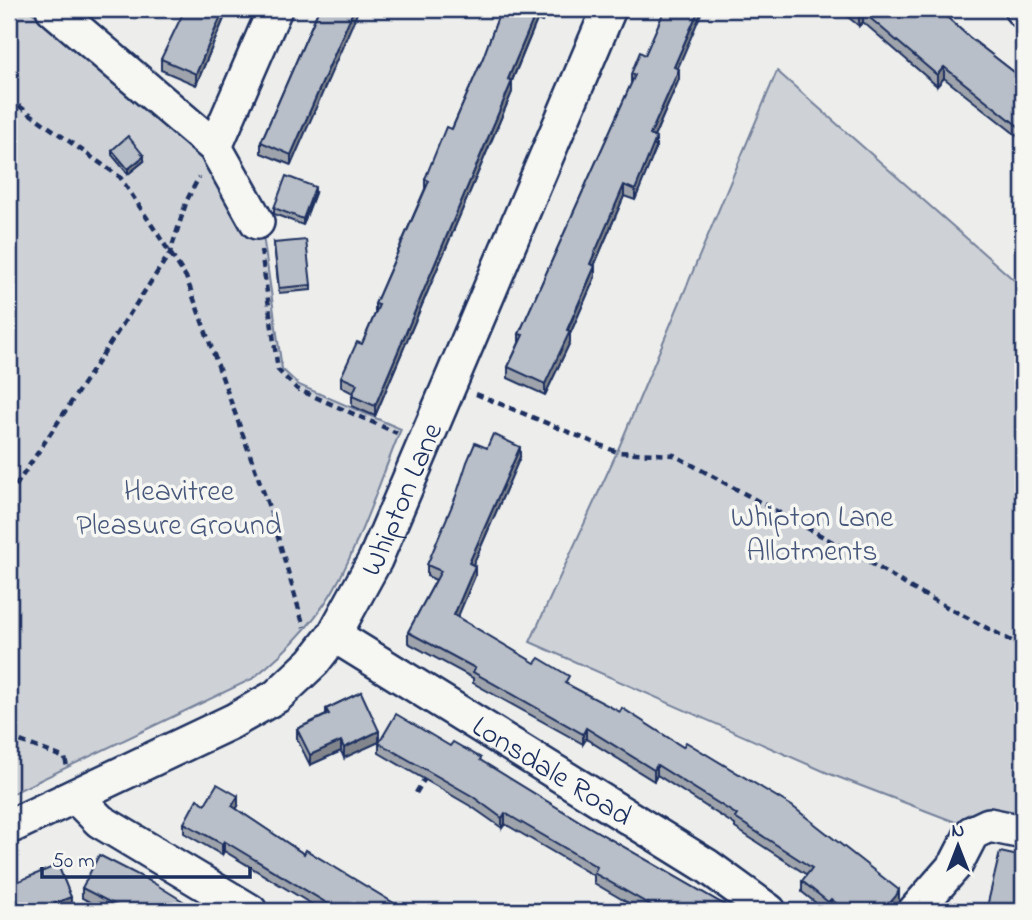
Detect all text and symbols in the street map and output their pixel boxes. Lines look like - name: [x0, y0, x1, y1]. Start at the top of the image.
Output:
- street label: Whipton Lane: [351, 416, 456, 585]
- park label: Heavitree Pleasure Ground: [76, 471, 282, 549]
- park label: Whipton Lane Allotments: [731, 497, 894, 575]
- street label: Lonsdale Road: [462, 706, 640, 839]
- north arrow: [923, 811, 993, 881]
- text: N: [952, 818, 965, 845]
- scale bar: [42, 836, 250, 880]
- text: 50 m: [52, 847, 95, 877]

